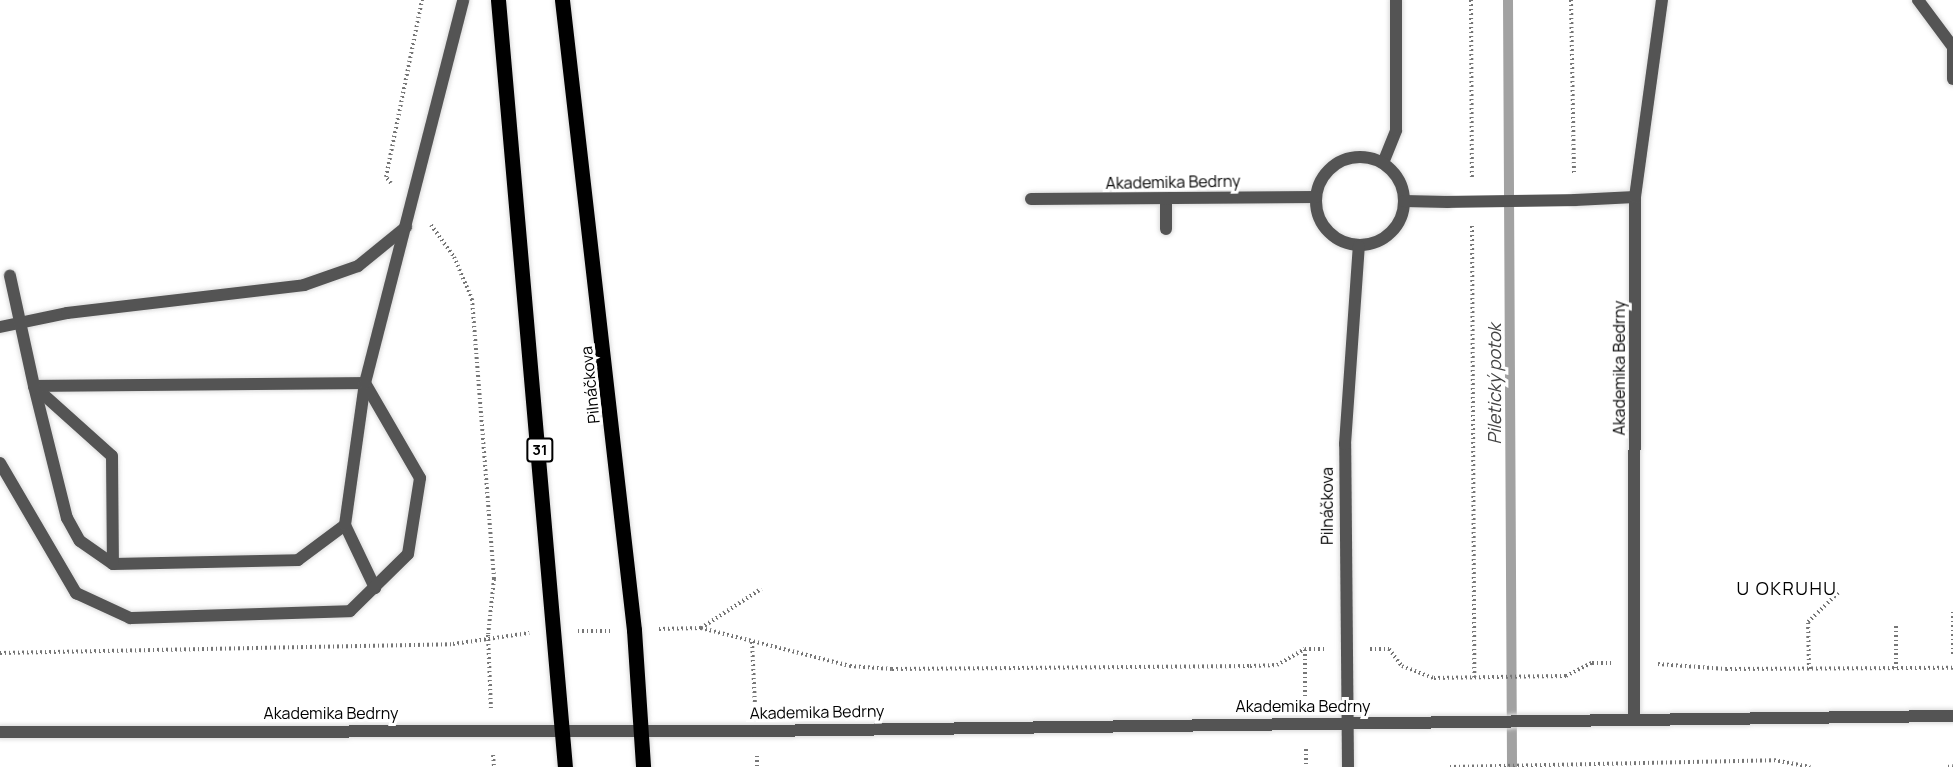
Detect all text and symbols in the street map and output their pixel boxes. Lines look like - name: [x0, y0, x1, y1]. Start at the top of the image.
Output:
- street label: Akademika Bedrny: [1105, 171, 1241, 193]
- street label: Akademika Bedrny: [1609, 301, 1629, 435]
- water label: Piletický potok: [1483, 324, 1505, 444]
- street label: Pilnáčkova: [576, 345, 604, 425]
- road number: 31: [525, 438, 555, 462]
- street label: Pilnáčkova: [1317, 467, 1337, 545]
- district label: U OKRUHU: [1737, 577, 1837, 599]
- street label: Akademika Bedrny: [1236, 696, 1370, 716]
- street label: Akademika Bedrny: [749, 701, 885, 723]
- street label: Akademika Bedrny: [264, 703, 398, 723]

